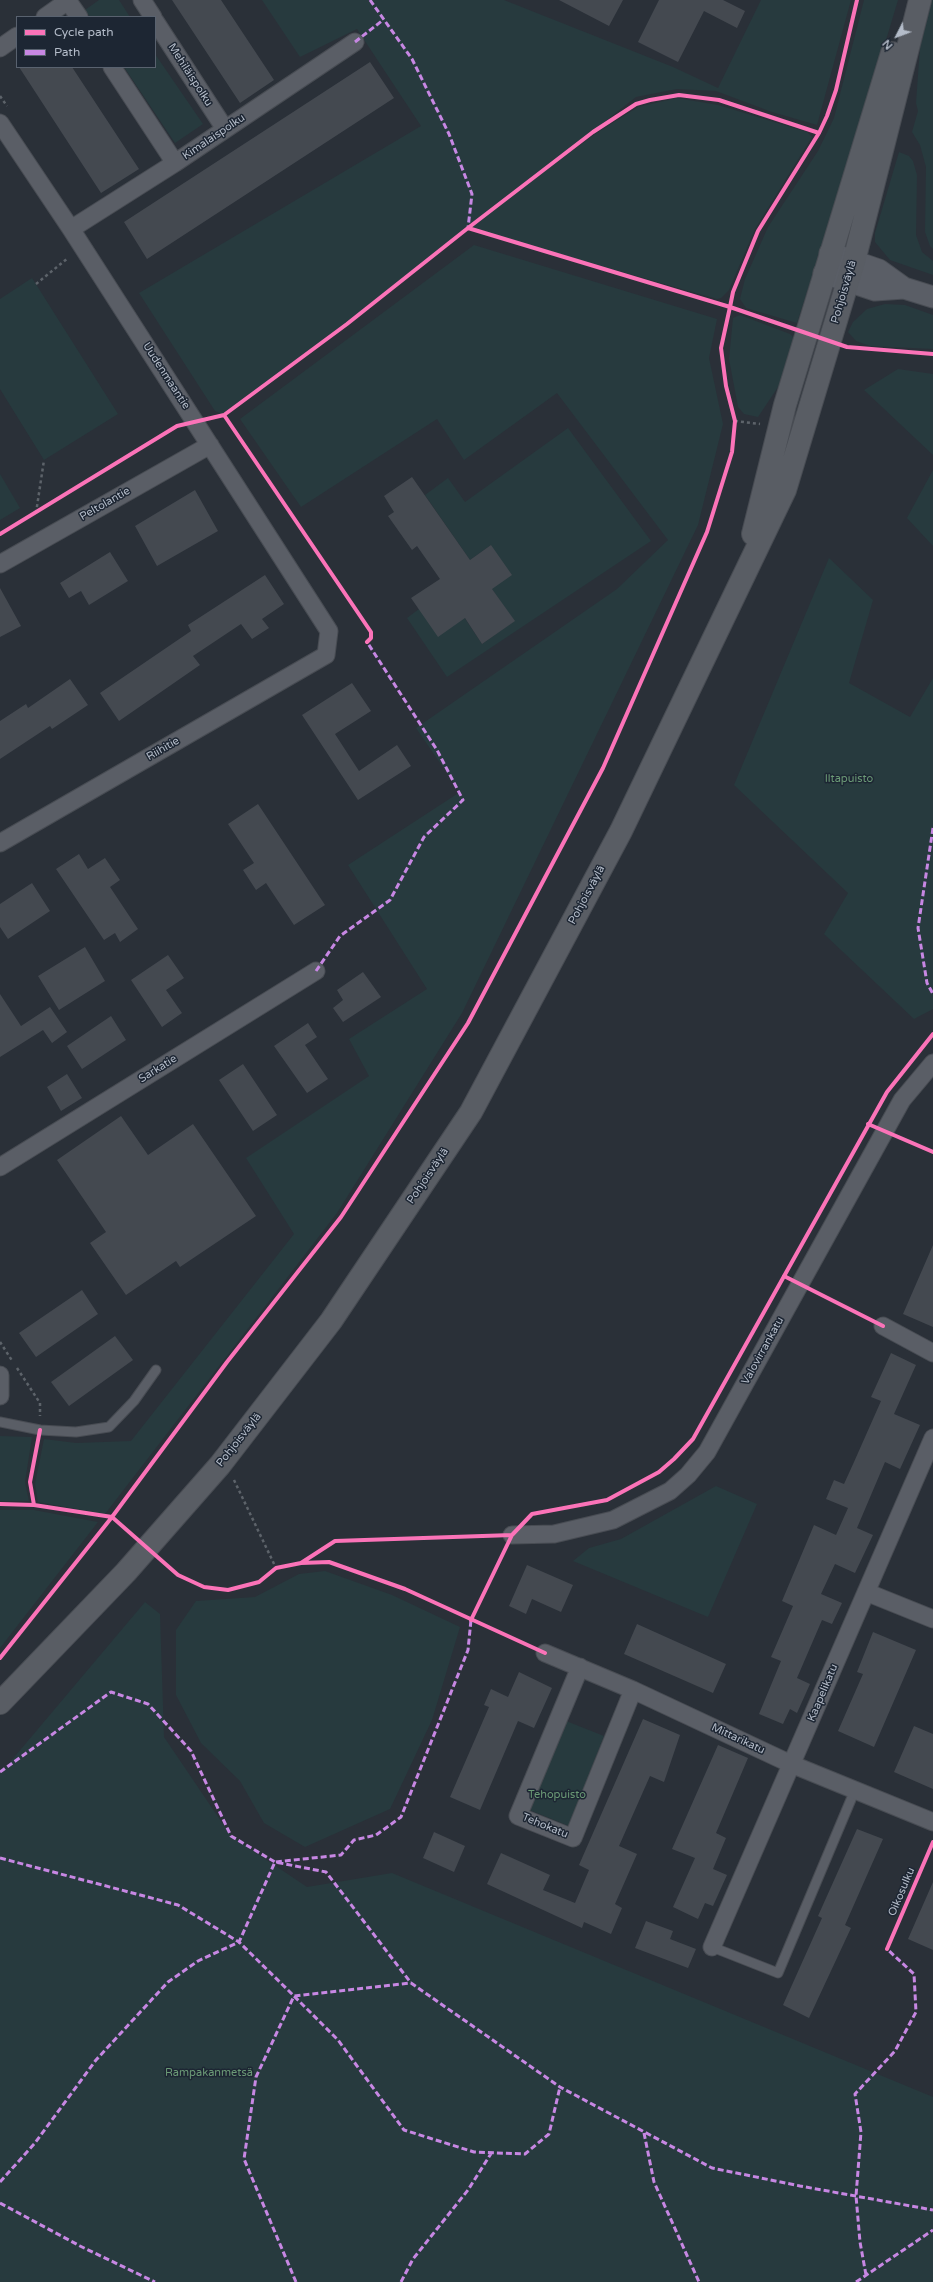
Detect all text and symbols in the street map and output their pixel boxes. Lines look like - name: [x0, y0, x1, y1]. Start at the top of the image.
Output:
- legend: [16, 16, 156, 68]
- north arrow: [877, 16, 917, 56]
- text: Cycle path: [54, 25, 113, 39]
- text: N: [880, 37, 895, 52]
- street label: Mehiläispolku: [165, 41, 215, 109]
- text: Path: [54, 45, 80, 59]
- street label: Kimalaispolku: [180, 111, 248, 163]
- street label: Pohjoisväylä: [829, 259, 859, 325]
- street label: Uudenmaantie: [140, 340, 192, 412]
- street label: Peltolantie: [78, 484, 132, 524]
- street label: Riihitie: [144, 734, 182, 764]
- park label: Iltapuisto: [825, 772, 873, 786]
- street label: Pohjoisväylä: [566, 863, 608, 927]
- street label: Sarkatie: [137, 1052, 179, 1086]
- street label: Pohjoisväylä: [404, 1145, 452, 1207]
- street label: Valovirrankatu: [739, 1315, 787, 1387]
- street label: Pohjoisväylä: [214, 1410, 264, 1470]
- street label: Kaapelikatu: [805, 1662, 841, 1724]
- street label: Mittarikatu: [709, 1721, 767, 1757]
- park label: Tehopuisto: [528, 1788, 586, 1802]
- street label: Tehokatu: [520, 1811, 570, 1841]
- street label: Oikosulku: [886, 1866, 918, 1918]
- park label: Rampakanmetsä: [165, 2066, 253, 2080]

